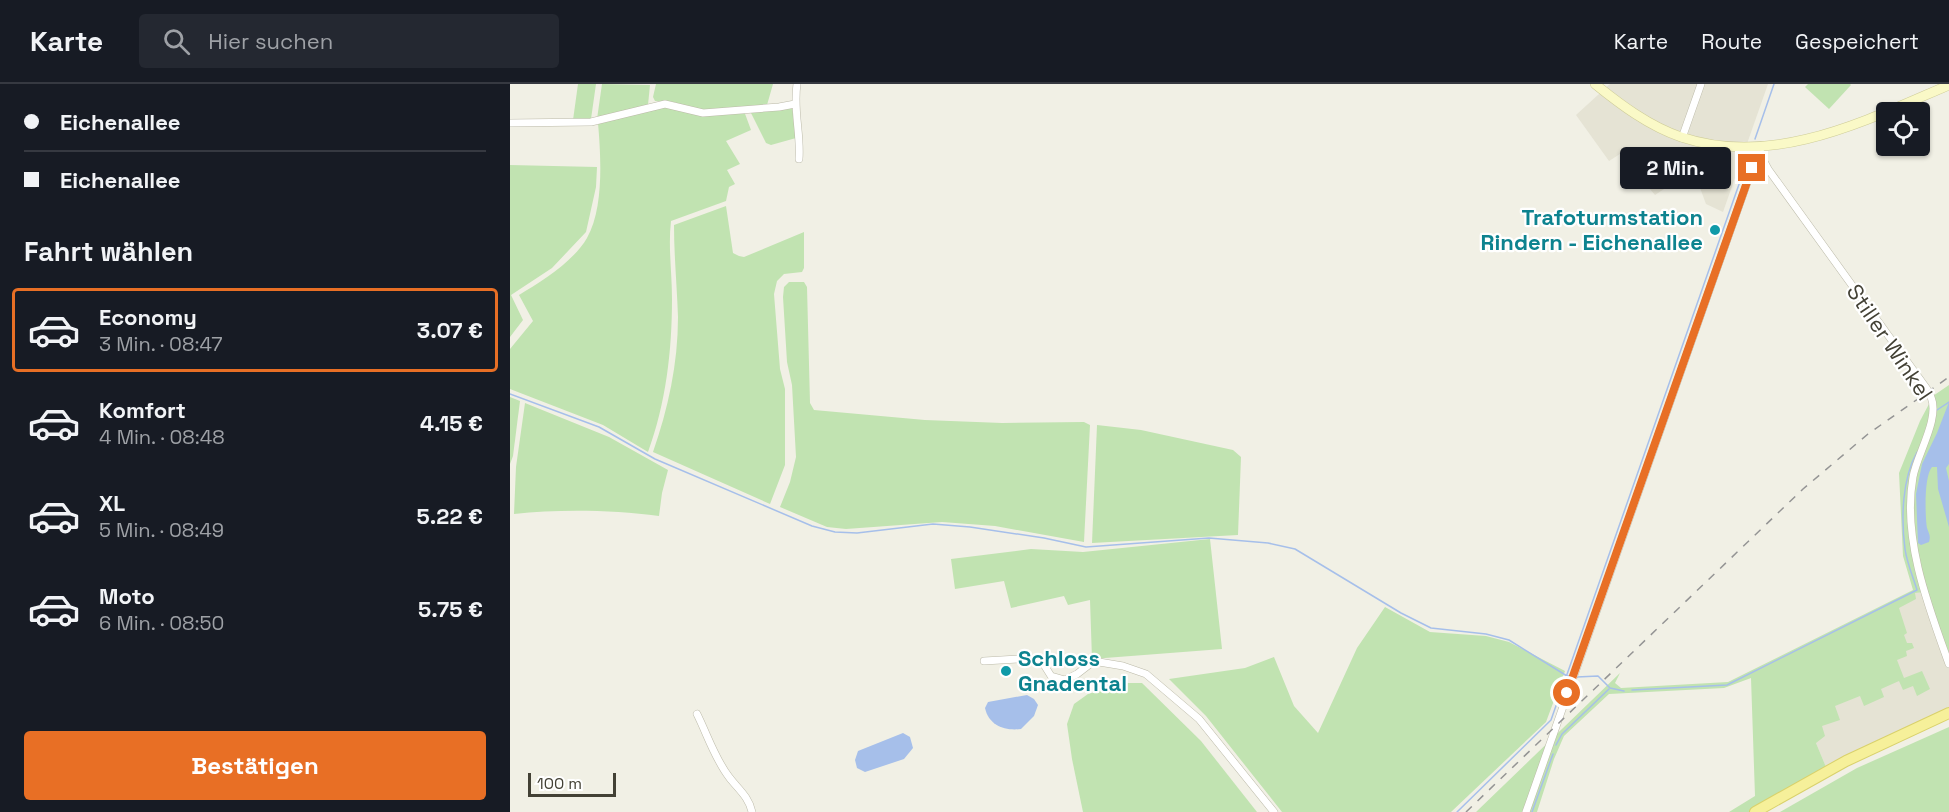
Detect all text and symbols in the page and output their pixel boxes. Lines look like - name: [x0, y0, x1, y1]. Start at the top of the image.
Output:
- search box: [139, 14, 559, 68]
- text: Karte: [30, 23, 103, 59]
- icon: search: [160, 25, 193, 58]
- text: Hier suchen: [208, 27, 333, 55]
- text: Karte: [1614, 28, 1668, 55]
- text: Route: [1701, 28, 1762, 55]
- text: Gespeichert: [1795, 28, 1919, 55]
- map controls: [1876, 102, 1930, 156]
- button: locate: [1876, 102, 1930, 156]
- text: Eichenallee: [60, 108, 181, 136]
- callout: 2 Min.: [1620, 147, 1731, 189]
- route end: [1738, 154, 1765, 181]
- text: 2 Min.: [1646, 155, 1705, 181]
- text: Eichenallee: [60, 166, 181, 194]
- place label: Trafoturmstation Rindern - Eichenallee: [1481, 203, 1703, 256]
- marker: Trafoturmstation Rindern - Eichenallee: [1708, 223, 1722, 237]
- text: Fahrt wählen: [24, 234, 193, 269]
- street label: Stiller Winkel: [1841, 278, 1939, 406]
- icon: car: [27, 303, 81, 357]
- text: Economy: [99, 303, 197, 331]
- text: 3.07 €: [417, 316, 483, 344]
- text: 3 Min. · 08:47: [99, 331, 223, 357]
- icon: car: [27, 396, 81, 450]
- text: Komfort: [99, 396, 186, 424]
- text: 4.15 €: [420, 409, 483, 437]
- text: 4 Min. · 08:48: [99, 424, 225, 450]
- icon: car: [27, 489, 81, 543]
- text: XL: [99, 489, 125, 517]
- text: 5.22 €: [417, 502, 483, 530]
- text: 5 Min. · 08:49: [99, 517, 224, 543]
- icon: car: [27, 582, 81, 636]
- text: Moto: [99, 582, 155, 610]
- text: 5.75 €: [418, 595, 483, 623]
- text: 6 Min. · 08:50: [99, 610, 224, 636]
- place label: Schloss Gnadental: [1018, 644, 1127, 697]
- marker: Schloss Gnadental: [999, 664, 1013, 678]
- route start: [1553, 679, 1580, 706]
- button: Bestätigen: [24, 731, 486, 800]
- scale bar: [528, 770, 616, 798]
- text: 100 m: [537, 773, 582, 794]

